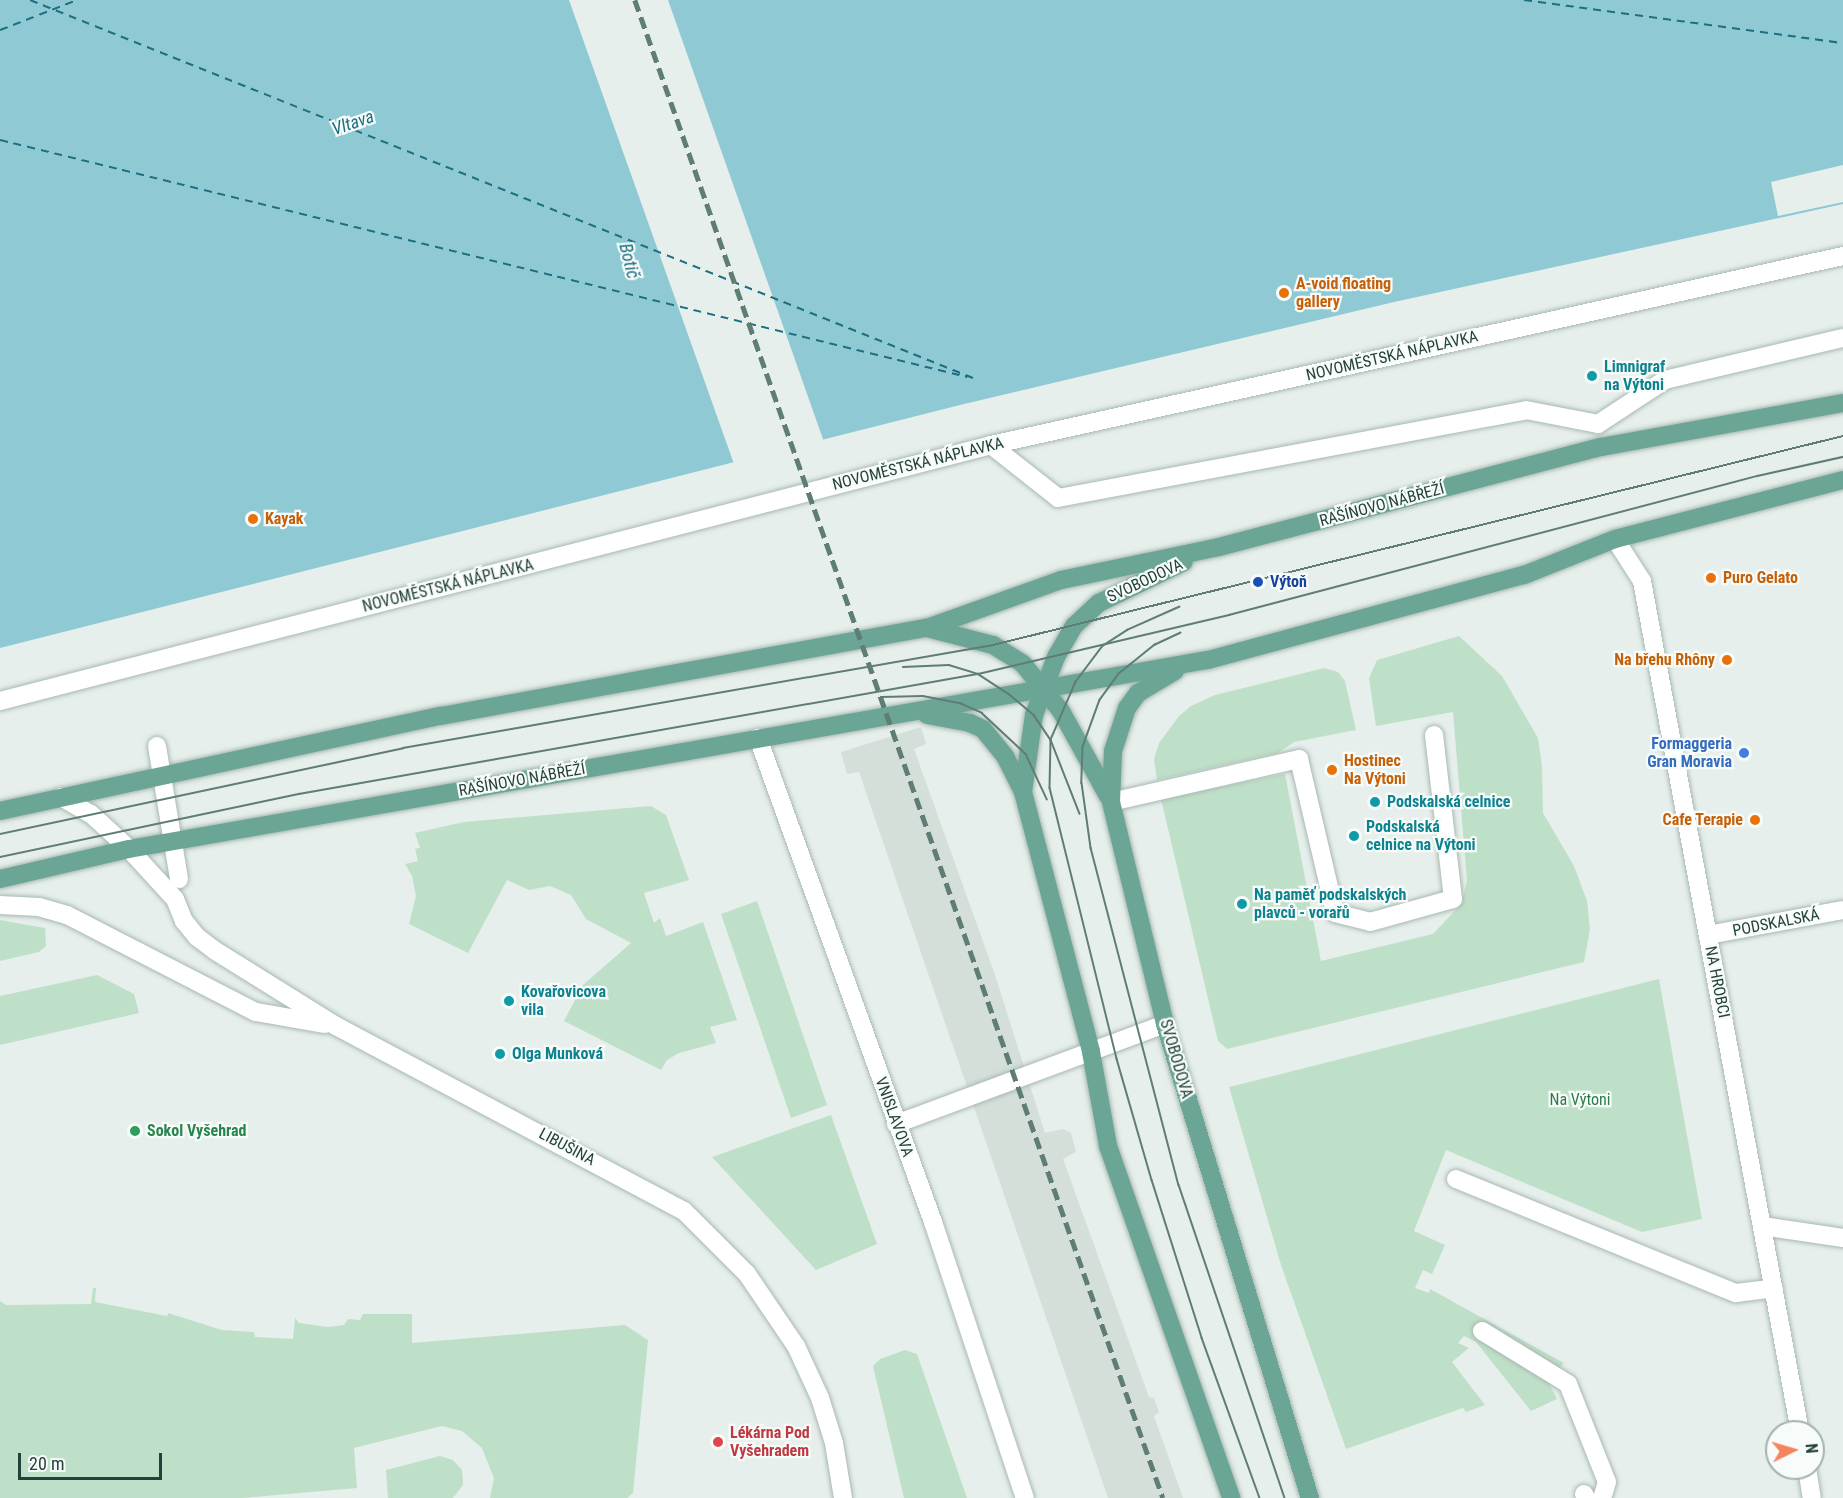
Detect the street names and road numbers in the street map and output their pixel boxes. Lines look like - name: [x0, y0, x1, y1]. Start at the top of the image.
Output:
- street label: NOVOMĚSTSKÁ NÁPLAVKA: [1304, 327, 1480, 385]
- street label: NOVOMĚSTSKÁ NÁPLAVKA: [830, 433, 1006, 495]
- street label: RAŠÍNOVO NÁBŘEŽÍ: [1318, 479, 1446, 531]
- street label: NOVOMĚSTSKÁ NÁPLAVKA: [360, 555, 536, 617]
- street label: SVOBODOVA: [1104, 555, 1186, 607]
- street label: RAŠÍNOVO NÁBŘEŽÍ: [457, 759, 587, 801]
- street label: PODSKALSKÁ: [1731, 905, 1821, 941]
- street label: NA HROBCI: [1701, 944, 1733, 1020]
- street label: SVOBODOVA: [1156, 1017, 1196, 1101]
- street label: VNISLAVOVA: [871, 1075, 917, 1159]
- street label: LIBUŠINA: [536, 1124, 598, 1170]

